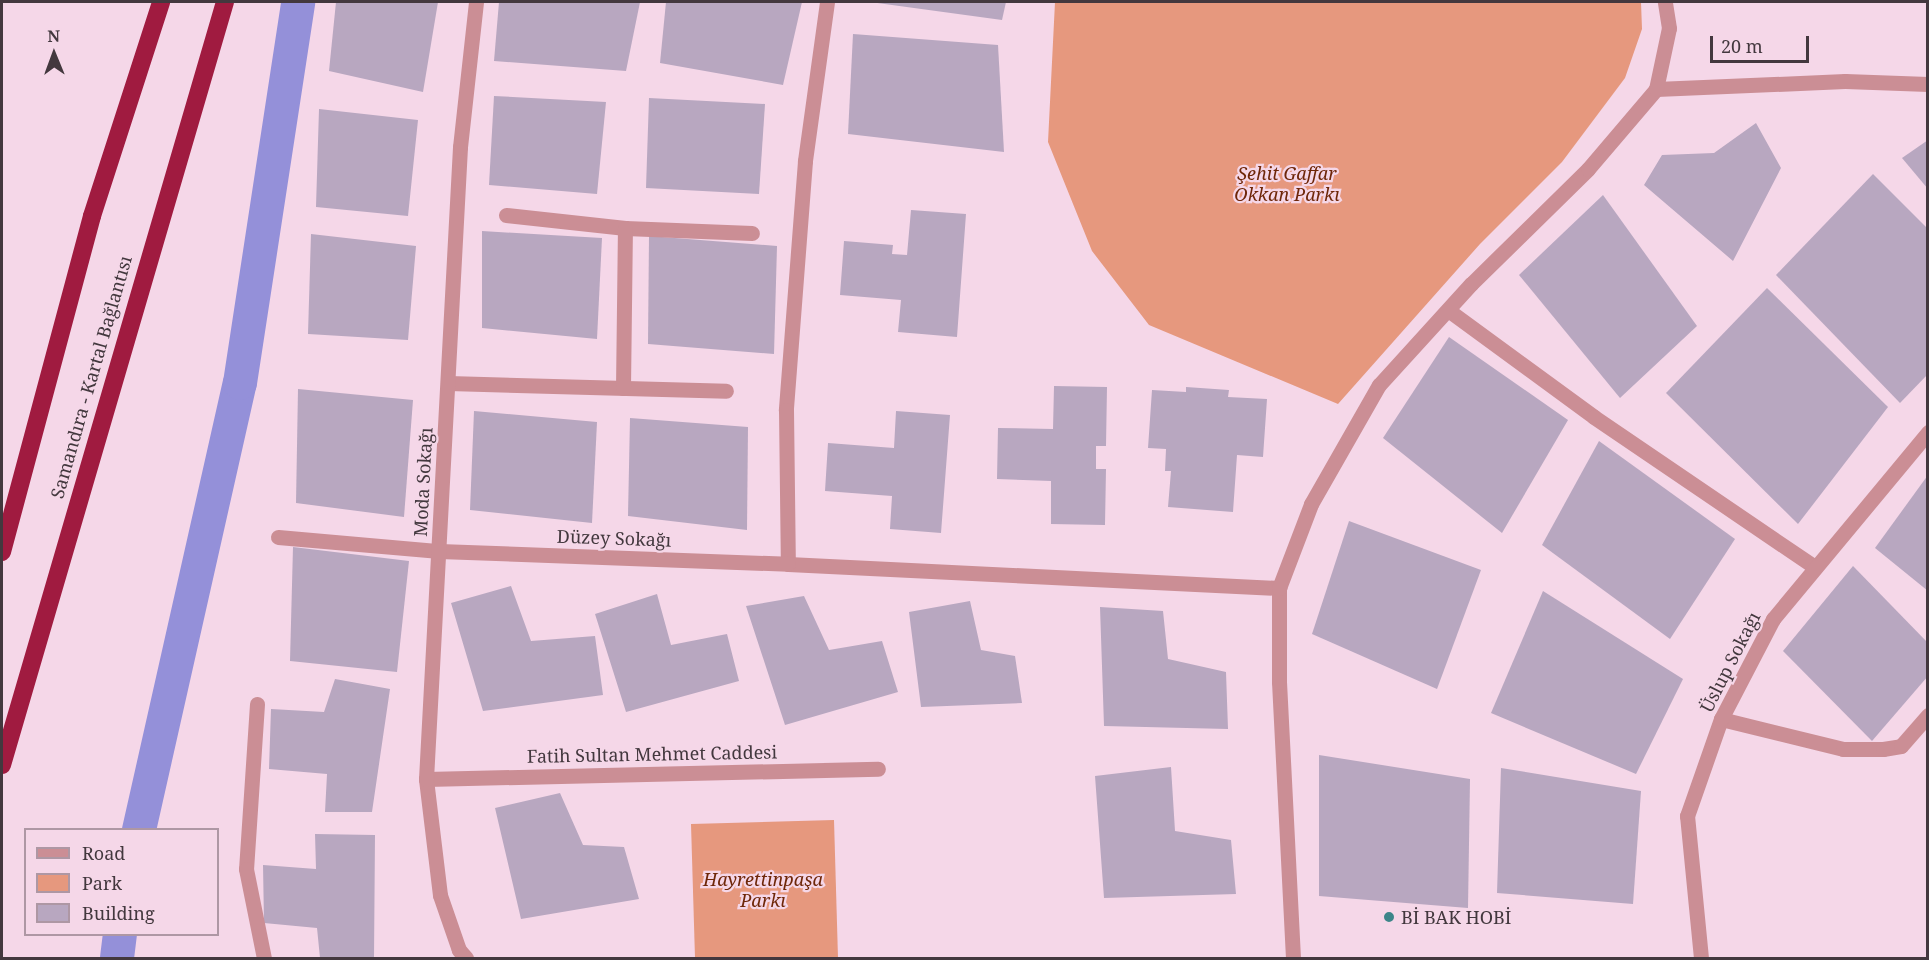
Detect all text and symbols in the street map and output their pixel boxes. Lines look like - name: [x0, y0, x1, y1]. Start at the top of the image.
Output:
- north arrow: [24, 24, 84, 84]
- scale bar: [1713, 24, 1812, 62]
- text: N: [47, 25, 60, 47]
- text: 20 m: [1721, 34, 1763, 58]
- park label: Şehit Gaffar Okkan Parkı: [1234, 163, 1340, 206]
- street label: Samandıra - Kartal Bağlantısı: [46, 253, 136, 501]
- street label: Moda Sokağı: [409, 427, 437, 537]
- street label: Düzey Sokağı: [556, 525, 672, 551]
- street label: Üslup Sokağı: [1695, 608, 1765, 716]
- street label: Fatih Sultan Mehmet Caddesi: [527, 741, 777, 767]
- legend: [24, 828, 219, 936]
- text: Road: [82, 841, 125, 865]
- park label: Hayrettinpaşa Parkı: [703, 869, 823, 912]
- text: Park: [82, 871, 122, 895]
- text: Building: [82, 901, 155, 925]
- place label: Bİ BAK HOBİ: [1401, 906, 1511, 928]
- marker: Bİ BAK HOBİ: [1382, 910, 1396, 924]

